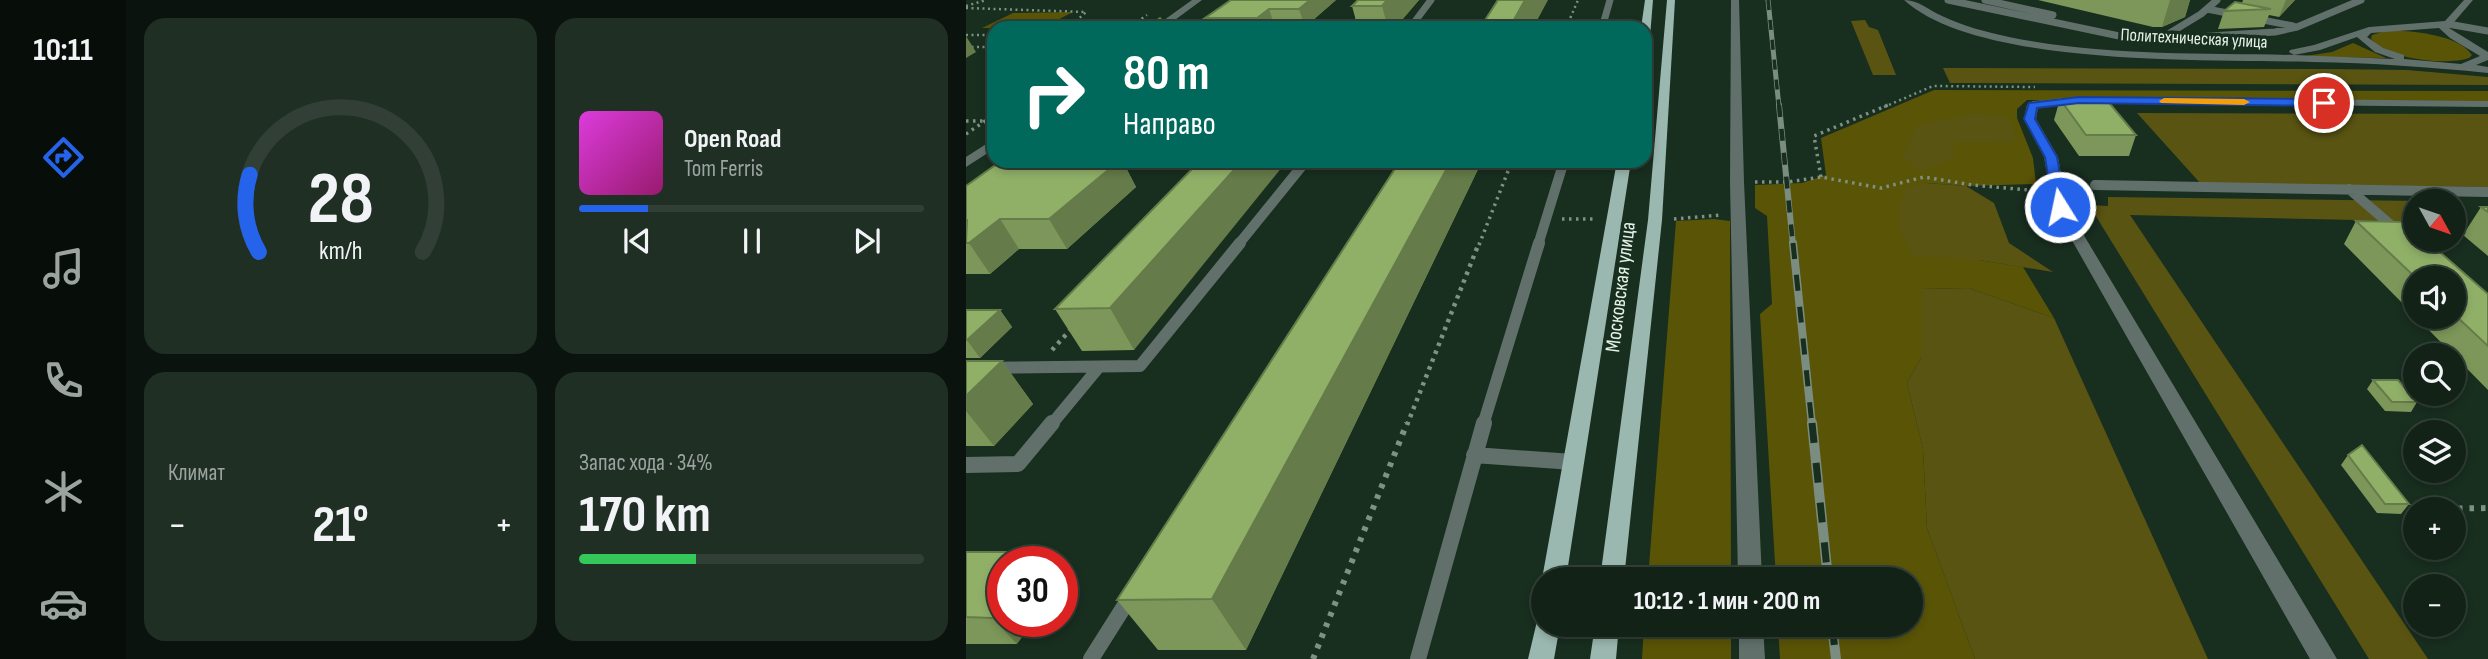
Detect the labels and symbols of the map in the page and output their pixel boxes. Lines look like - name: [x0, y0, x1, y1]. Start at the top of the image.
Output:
- street label: Политехническая улица: [2120, 24, 2268, 53]
- pin: [2294, 73, 2354, 133]
- position arrow: [2023, 170, 2097, 244]
- north arrow: [2403, 189, 2466, 252]
- street label: Московская улица: [1600, 220, 1641, 354]
- speed limit sign: 30: [987, 546, 1078, 637]

